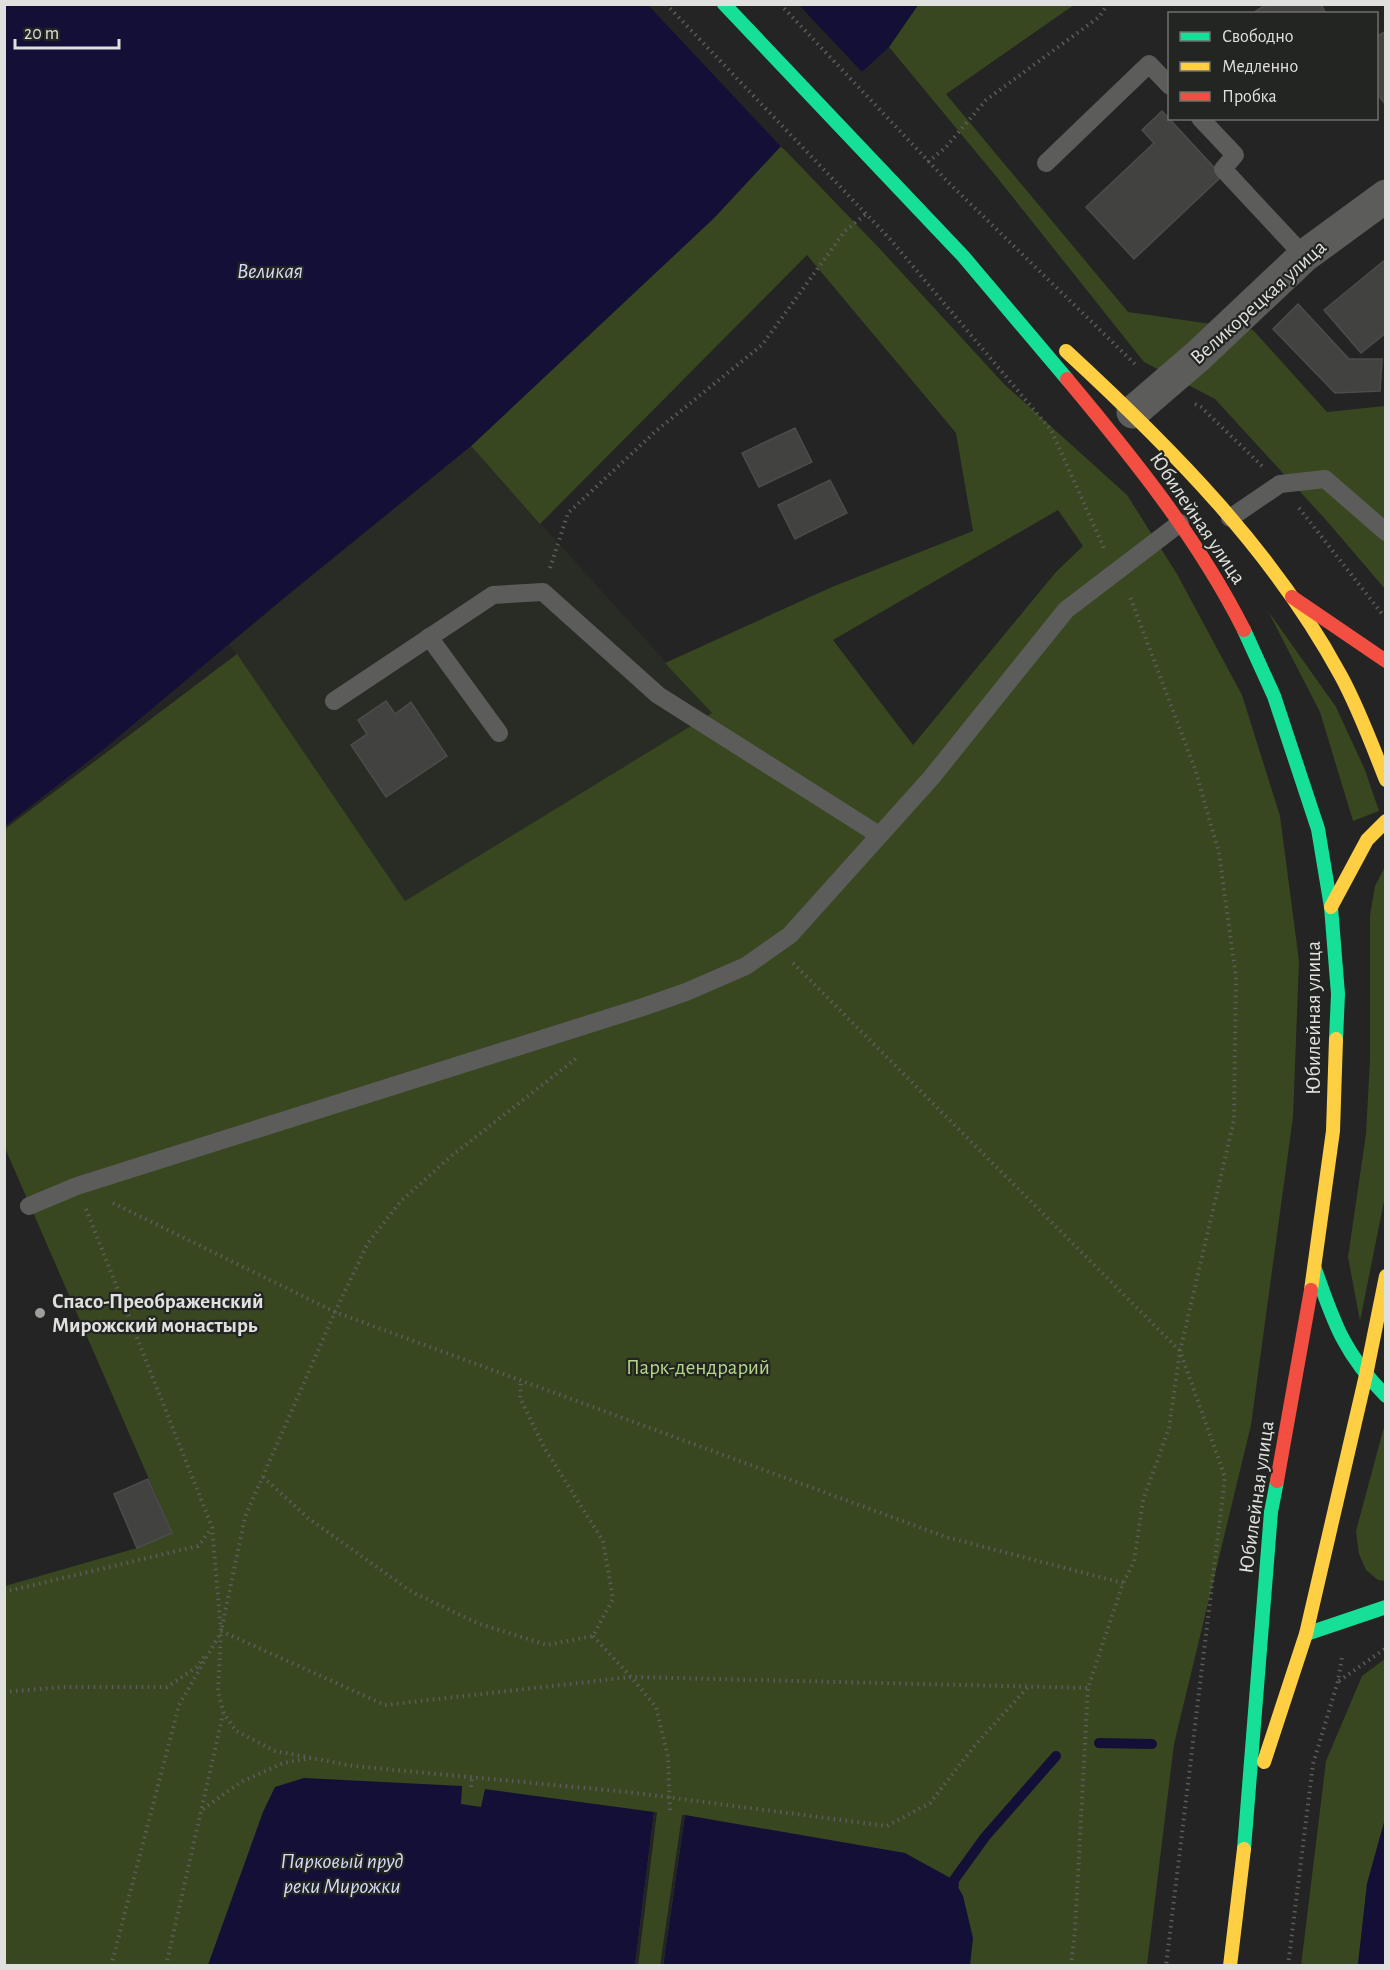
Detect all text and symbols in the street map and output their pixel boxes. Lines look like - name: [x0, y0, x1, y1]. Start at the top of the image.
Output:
- scale bar: [15, 12, 118, 50]
- legend: [1168, 12, 1378, 120]
- text: 20 m: [24, 25, 59, 43]
- text: Свободно: [1222, 27, 1294, 46]
- text: Медленно: [1222, 58, 1298, 76]
- text: Пробка: [1222, 87, 1277, 106]
- street label: Великорецкая улица: [1186, 236, 1331, 369]
- water label: Великая: [237, 260, 303, 282]
- street label: Юбилейная улица: [1146, 449, 1250, 588]
- street label: Юбилейная улица: [1303, 941, 1324, 1095]
- place label: Спасо-Преображенский Мирожский монастырь: [52, 1291, 263, 1336]
- marker: Спасо-Преображенский Мирожский монастырь: [33, 1306, 47, 1320]
- park label: Парк-дендрарий: [626, 1357, 770, 1378]
- street label: Юбилейная улица: [1235, 1419, 1278, 1575]
- water label: Парковый пруд реки Мирожки: [281, 1850, 403, 1898]

